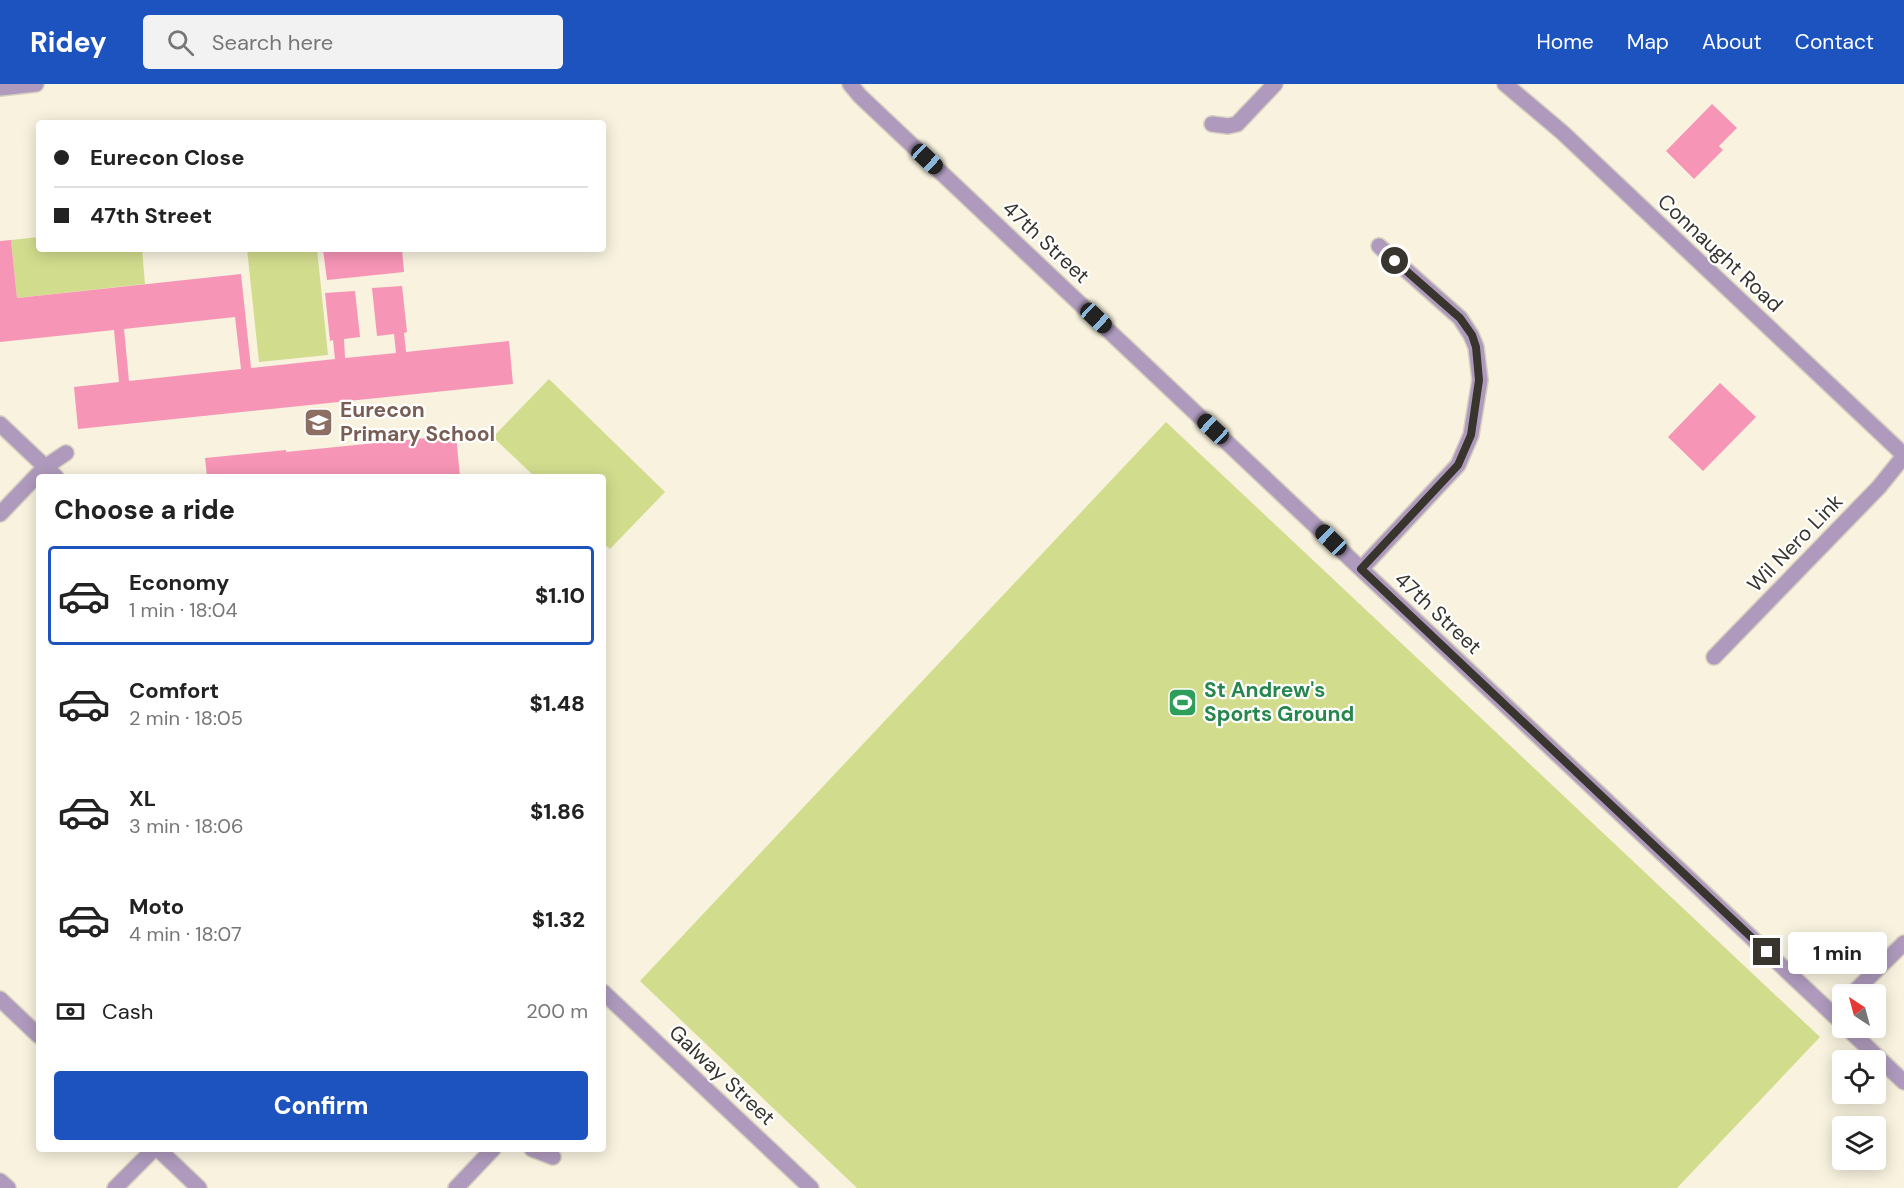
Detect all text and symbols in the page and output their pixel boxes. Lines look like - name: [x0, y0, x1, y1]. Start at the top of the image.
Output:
- search box: [143, 15, 563, 69]
- text: Ridey: [30, 24, 107, 61]
- icon: search: [164, 26, 197, 59]
- text: Search here: [212, 28, 333, 57]
- text: Home: [1536, 28, 1594, 56]
- text: Map: [1627, 28, 1669, 56]
- text: About: [1702, 28, 1762, 56]
- text: Contact: [1795, 28, 1874, 56]
- car: [908, 140, 946, 178]
- text: Eurecon Close: [90, 143, 244, 172]
- street label: Connaught Road: [1651, 188, 1789, 318]
- street label: 47th Street: [996, 194, 1096, 290]
- text: 47th Street: [90, 201, 212, 230]
- route start: [1381, 247, 1408, 274]
- car: [1077, 299, 1115, 337]
- place label: Eurecon Primary School: [340, 396, 495, 448]
- school or university icon: Eurecon Primary School: [303, 406, 335, 438]
- car: [1194, 410, 1232, 448]
- street label: Wil Nero Link: [1741, 488, 1849, 598]
- text: Choose a ride: [54, 492, 235, 527]
- car: [1312, 521, 1350, 559]
- street label: 47th Street: [1388, 565, 1488, 661]
- text: Economy: [129, 568, 229, 597]
- icon: car: [57, 569, 111, 623]
- text: $1.10: [535, 581, 585, 610]
- text: 1 min · 18:04: [129, 597, 238, 623]
- text: Comfort: [129, 676, 219, 705]
- place label: St Andrew's Sports Ground: [1204, 676, 1354, 728]
- icon: car: [57, 677, 111, 731]
- sports icon: St Andrew's Sports Ground: [1167, 686, 1199, 718]
- text: $1.48: [529, 689, 585, 718]
- text: 2 min · 18:05: [129, 705, 243, 731]
- text: XL: [129, 784, 156, 813]
- icon: car: [57, 785, 111, 839]
- text: $1.86: [530, 797, 585, 826]
- text: 3 min · 18:06: [129, 813, 244, 839]
- text: Moto: [129, 892, 184, 921]
- icon: car: [57, 893, 111, 947]
- text: $1.32: [532, 905, 585, 934]
- text: 4 min · 18:07: [129, 921, 242, 947]
- callout: 1 min: [1788, 931, 1887, 973]
- route end: [1753, 938, 1780, 965]
- text: 1 min: [1813, 940, 1862, 966]
- north arrow: [1832, 984, 1886, 1038]
- map controls: [1832, 984, 1886, 1170]
- icon: cash: [54, 995, 87, 1028]
- text: Cash: [102, 997, 153, 1026]
- text: 200 m: [526, 998, 588, 1024]
- street label: Galway Street: [663, 1019, 781, 1131]
- button: locate: [1832, 1050, 1886, 1104]
- button: Confirm: [54, 1071, 588, 1140]
- button: layers: [1832, 1116, 1886, 1170]

